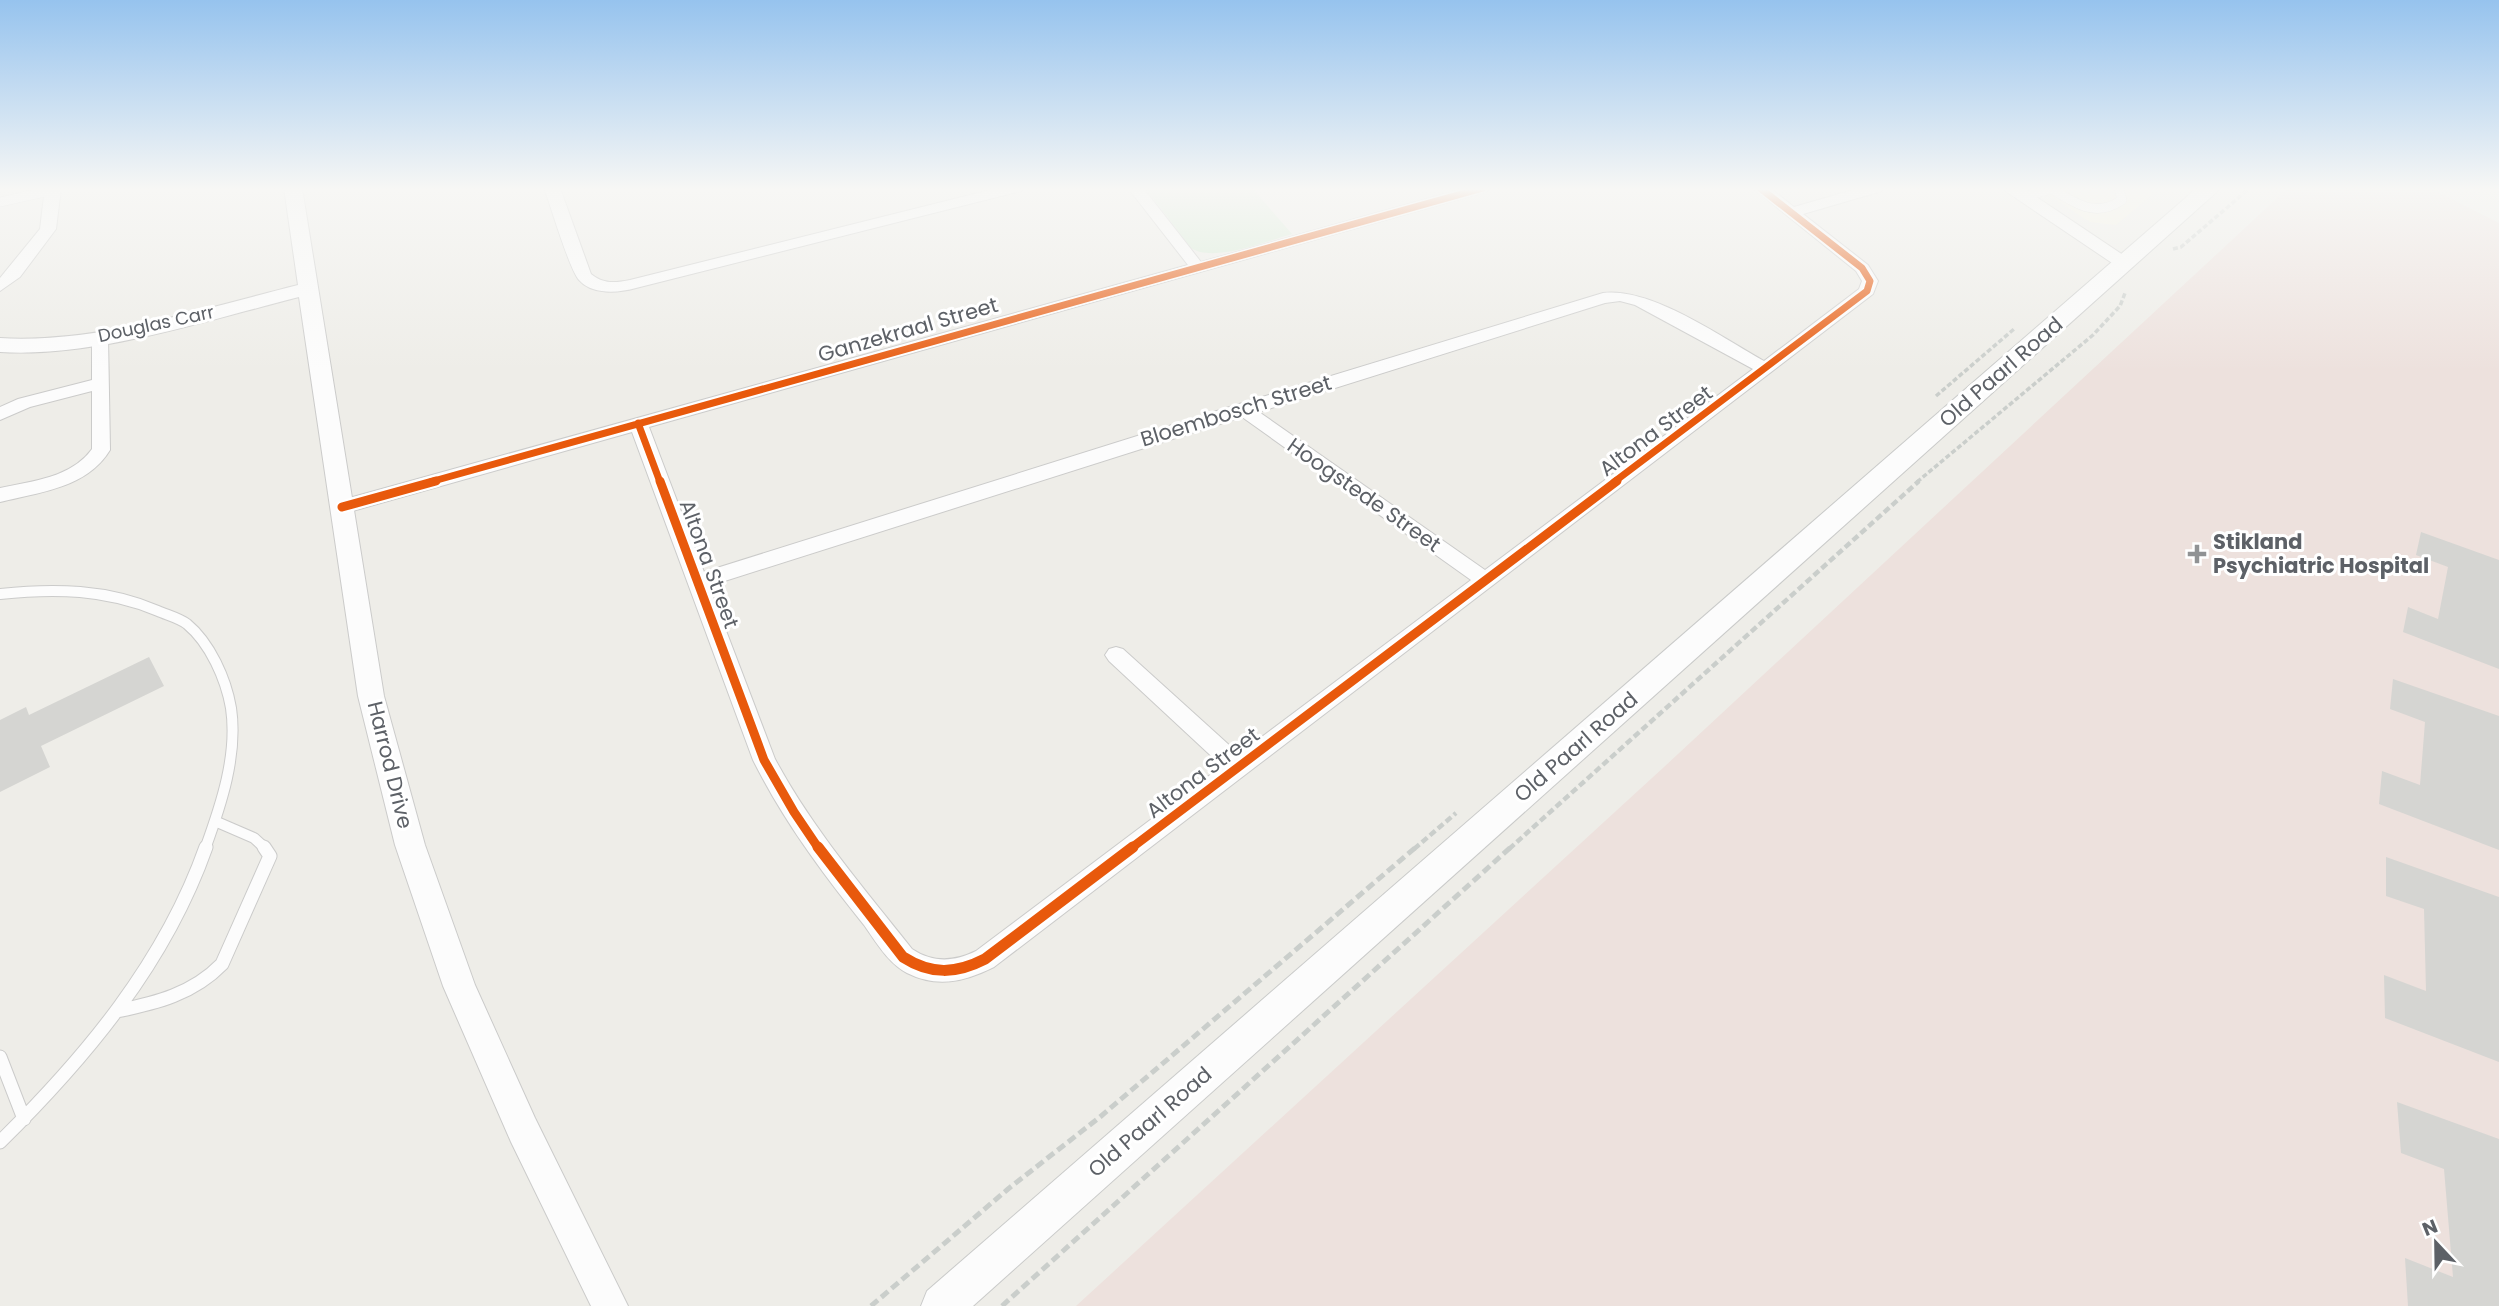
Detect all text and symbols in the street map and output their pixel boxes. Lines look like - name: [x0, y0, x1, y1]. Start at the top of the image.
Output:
- street label: Ganzekraal Street: [815, 290, 1001, 369]
- street label: Douglas Carr: [95, 299, 217, 348]
- street label: Old Paarl Road: [1933, 310, 2069, 433]
- street label: Bloembosch Street: [1137, 368, 1335, 453]
- street label: Altona Street: [1593, 378, 1718, 483]
- street label: Hoogstede Street: [1282, 431, 1447, 559]
- street label: Altona Street: [673, 495, 746, 632]
- place label: Stikland Psychiatric Hospital: [2213, 527, 2429, 580]
- marker: Stikland Psychiatric Hospital: [2187, 544, 2207, 564]
- street label: Old Paarl Road: [1508, 685, 1644, 808]
- street label: Harrod Drive: [361, 698, 420, 832]
- street label: Altona Street: [1140, 720, 1265, 825]
- street label: Old Paarl Road: [1082, 1060, 1218, 1183]
- north arrow: [2401, 1208, 2471, 1278]
- text: N: [2418, 1213, 2442, 1243]

